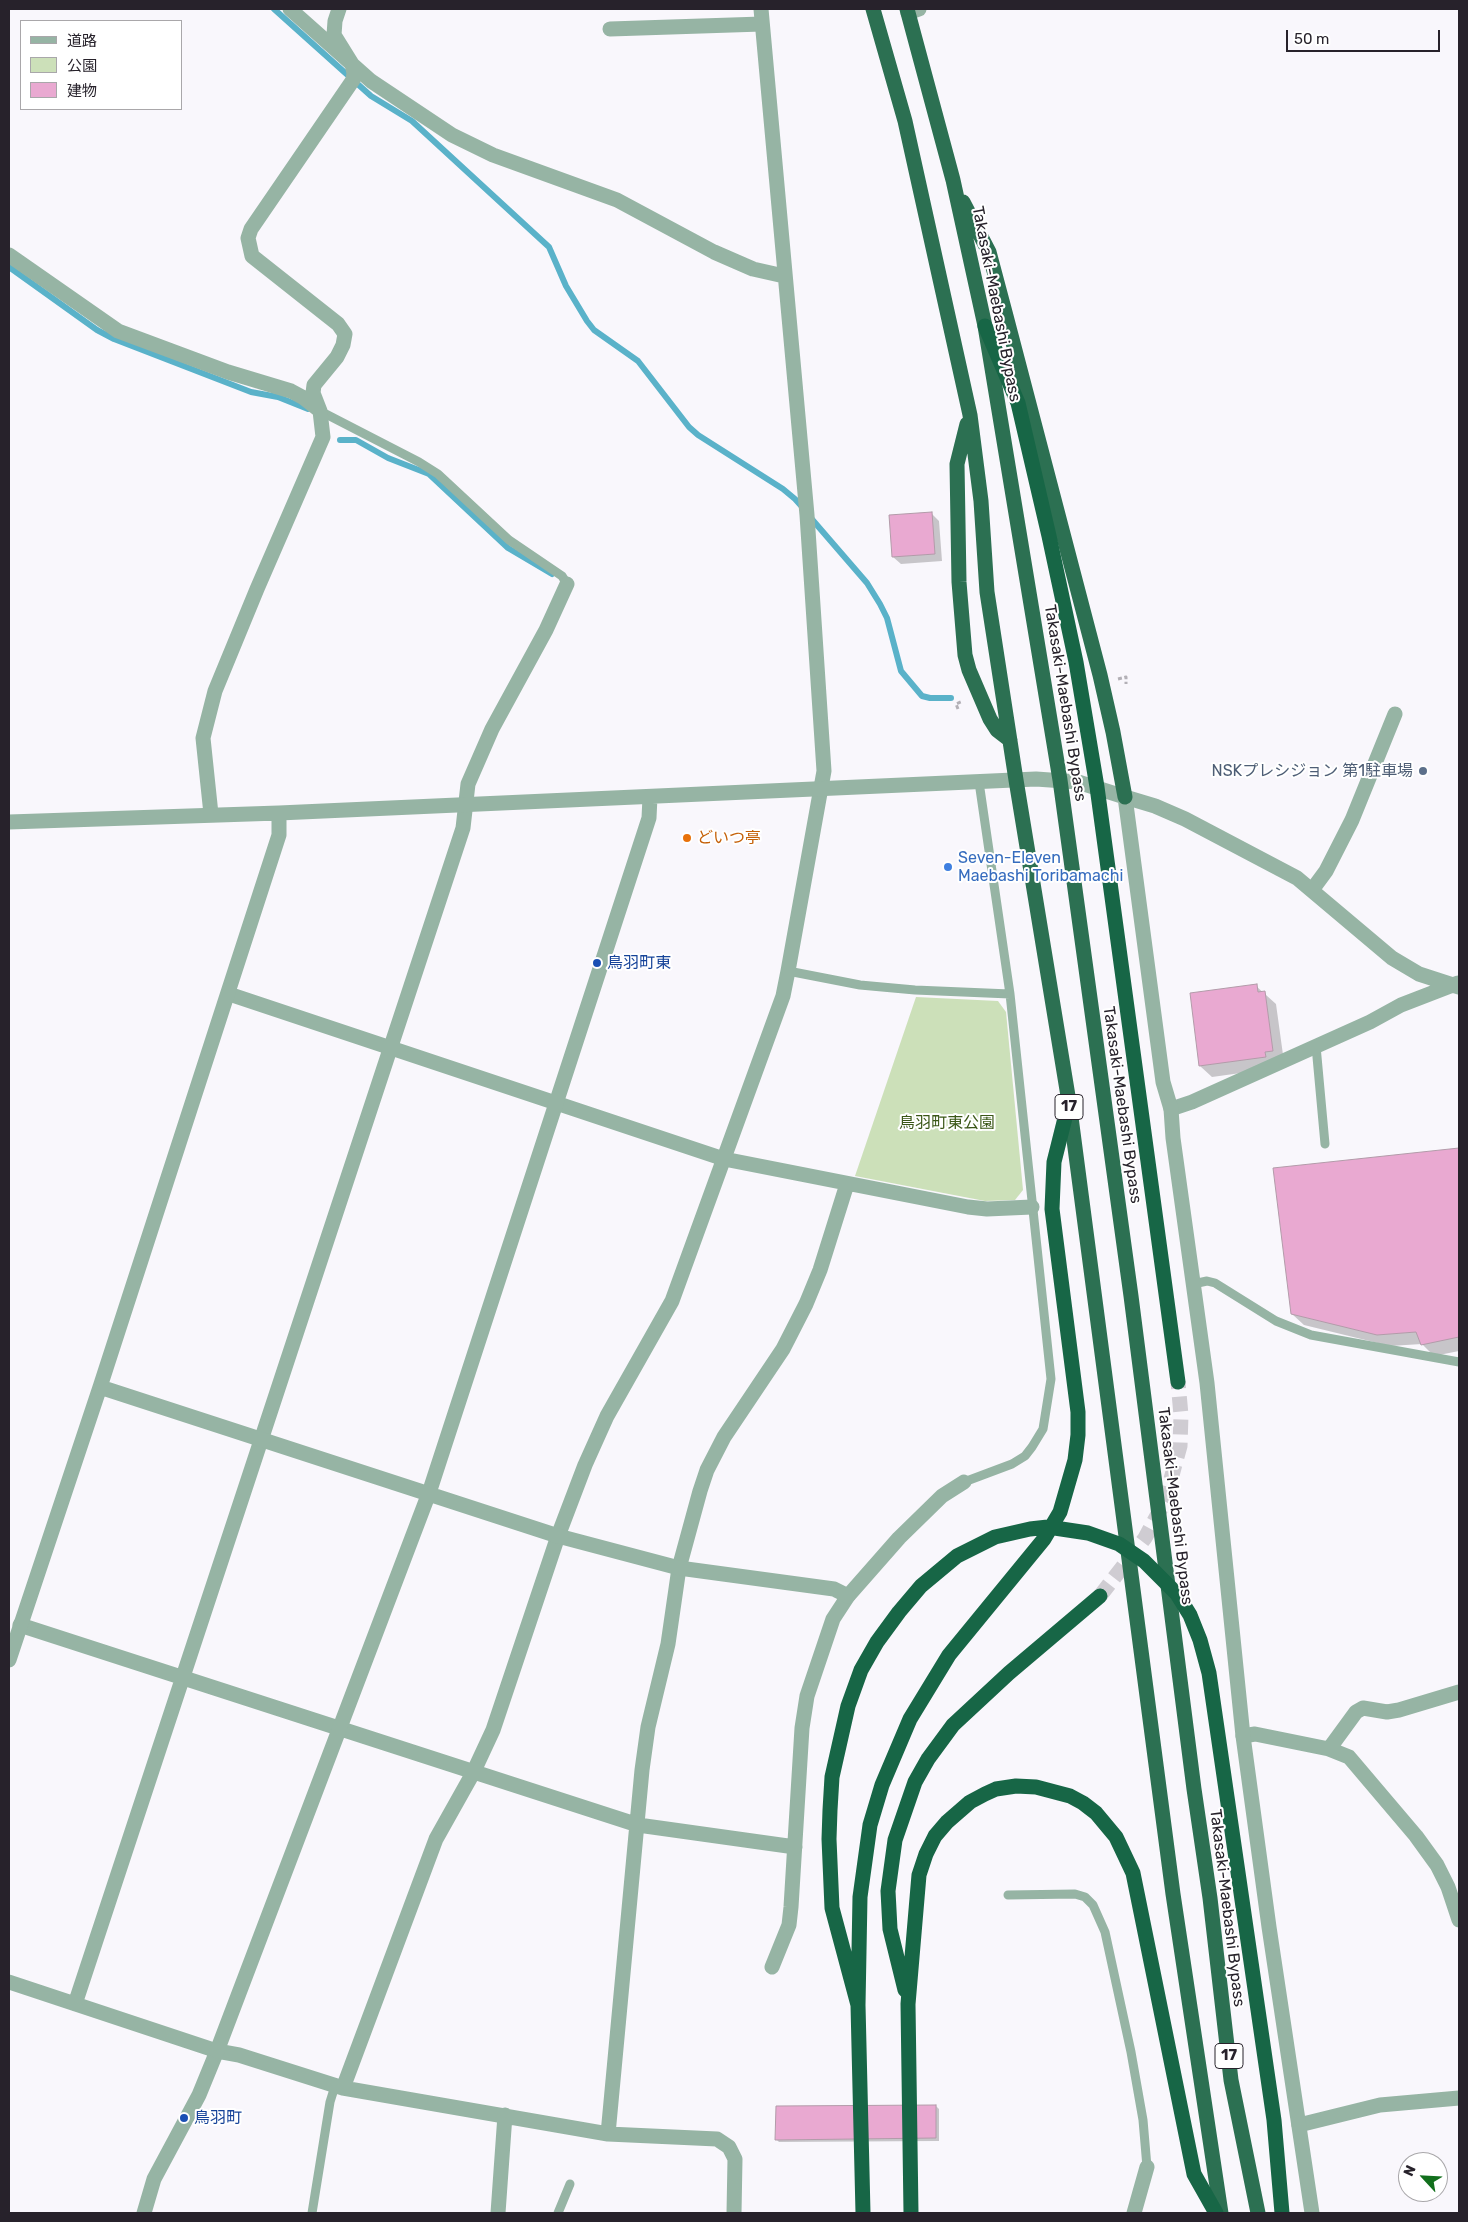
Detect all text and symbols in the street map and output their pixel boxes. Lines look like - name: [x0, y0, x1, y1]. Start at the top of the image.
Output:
- legend: [20, 20, 182, 110]
- scale bar: [1288, 20, 1442, 52]
- text: 50 m: [1294, 30, 1329, 48]
- text: 道路: [67, 32, 97, 50]
- text: 公園: [67, 57, 97, 75]
- text: 建物: [67, 82, 97, 100]
- street label: Takasaki-Maebashi Bypass: [968, 204, 1024, 404]
- street label: Takasaki-Maebashi Bypass: [1040, 603, 1090, 803]
- place label: NSKプレシジョン 第1駐車場: [1212, 761, 1413, 781]
- marker: NSKプレシジョン 第1駐車場: [1417, 765, 1429, 777]
- place label: どいつ亭: [697, 828, 761, 848]
- marker: どいつ亭: [681, 832, 693, 844]
- place label: Seven-Eleven Maebashi Toribamachi: [958, 848, 1123, 886]
- marker: Seven-Eleven Maebashi Toribamachi: [942, 861, 954, 873]
- place label: 鳥羽町東: [607, 953, 671, 973]
- marker: 鳥羽町東: [591, 957, 603, 969]
- street label: Takasaki-Maebashi Bypass: [1099, 1005, 1145, 1205]
- road number: 17: [1055, 1094, 1083, 1120]
- park label: 鳥羽町東公園: [899, 1113, 995, 1133]
- street label: Takasaki-Maebashi Bypass: [1153, 1406, 1197, 1606]
- street label: Takasaki-Maebashi Bypass: [1205, 1808, 1249, 2008]
- road number: 17: [1215, 2044, 1243, 2068]
- place label: 鳥羽町: [194, 2108, 242, 2128]
- marker: 鳥羽町: [178, 2112, 190, 2124]
- north arrow: [1398, 2152, 1448, 2202]
- text: N: [1400, 2163, 1420, 2179]

